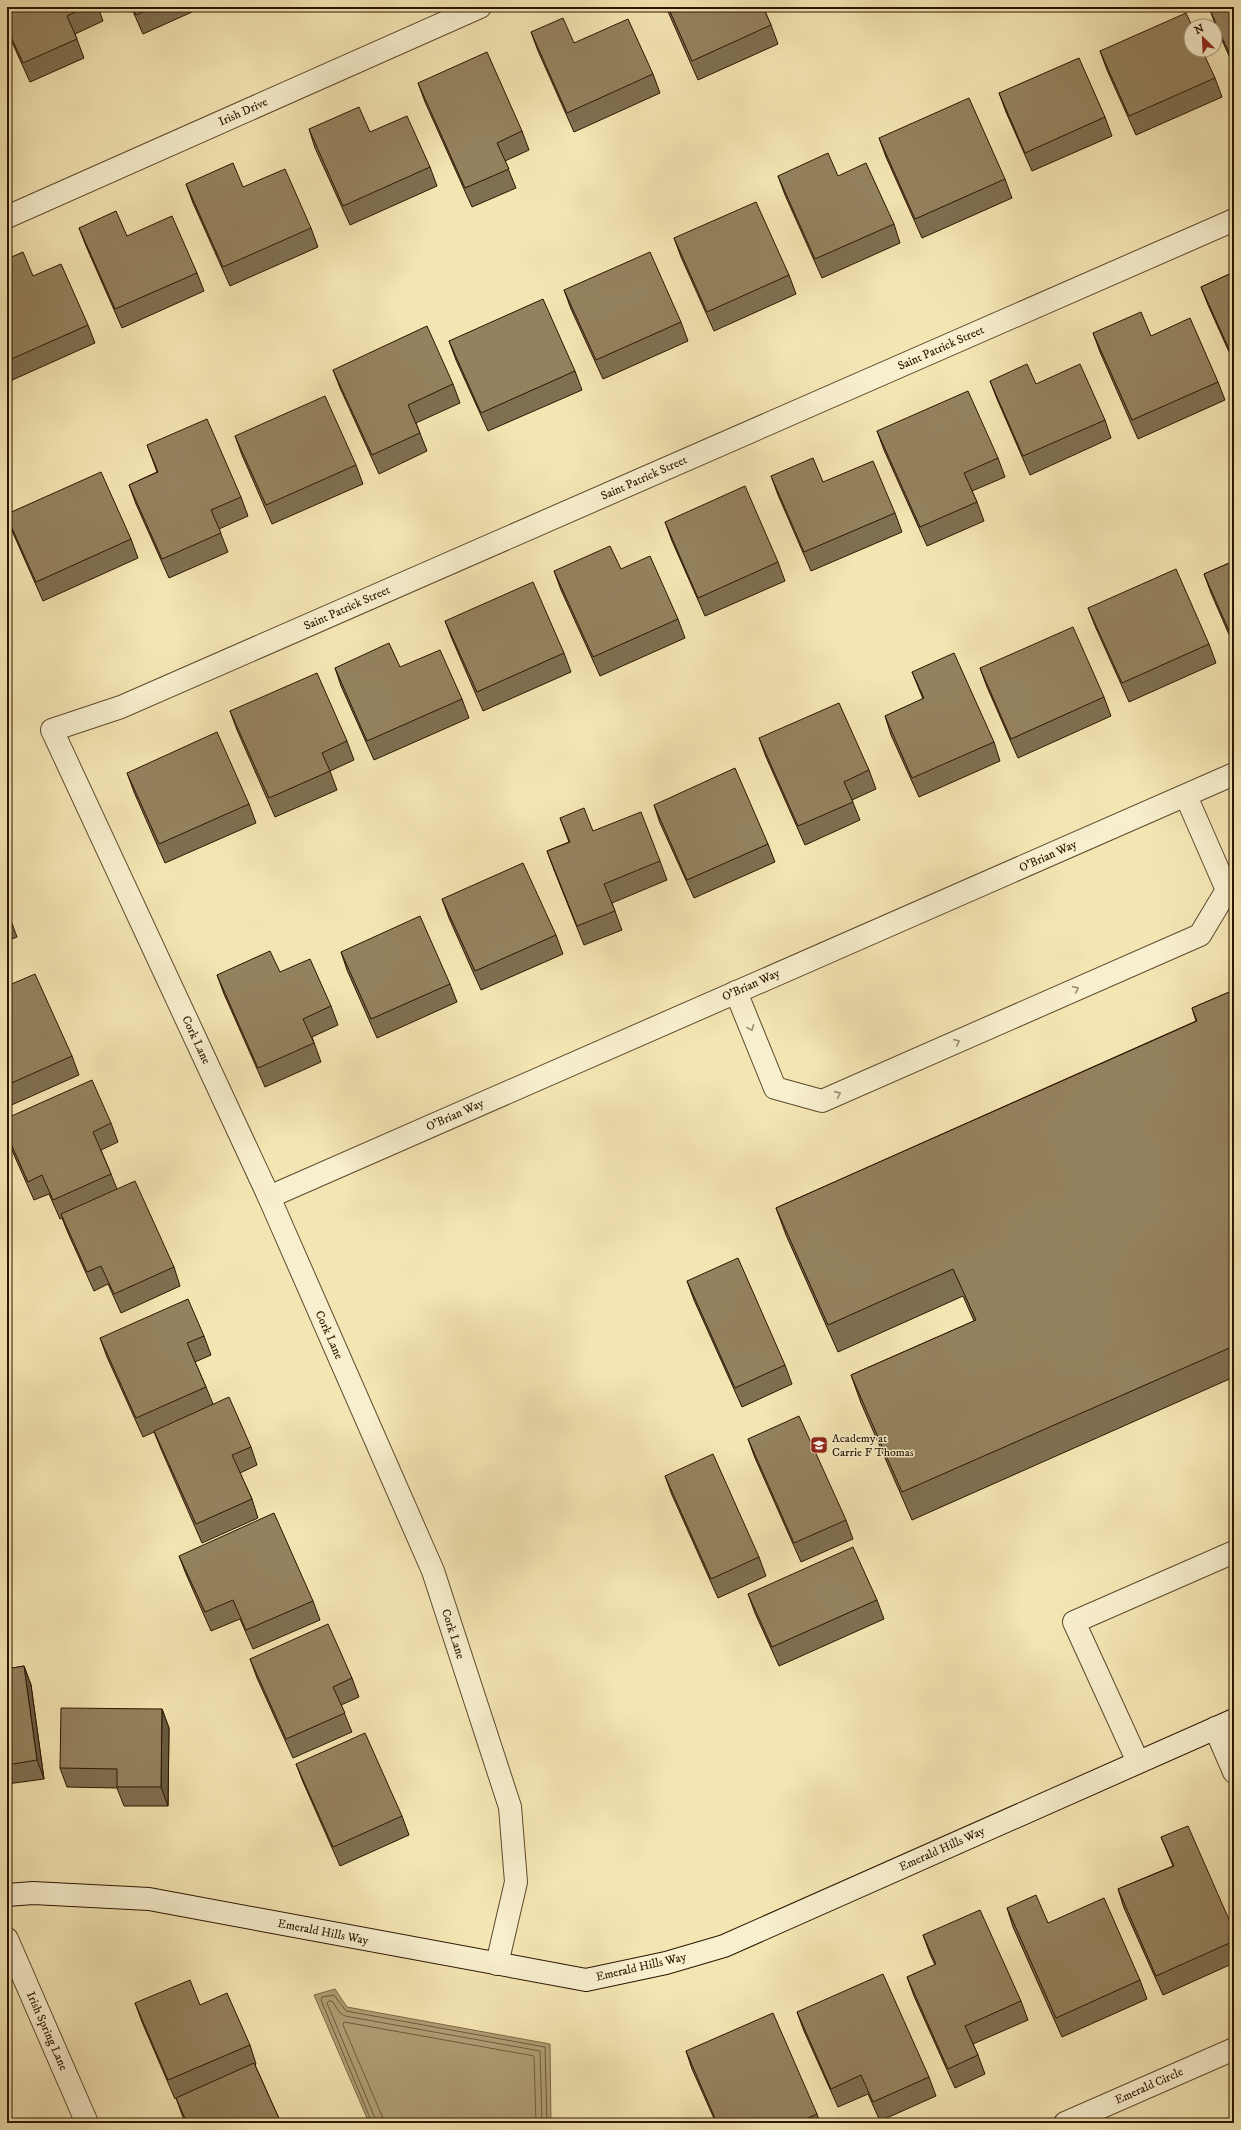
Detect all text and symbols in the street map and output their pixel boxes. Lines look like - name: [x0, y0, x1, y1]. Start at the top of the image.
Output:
- north arrow: [1183, 18, 1223, 58]
- text: N: [1192, 22, 1206, 38]
- street label: Irish Drive: [216, 95, 270, 129]
- street label: Saint Patrick Street: [896, 322, 987, 374]
- street label: Saint Patrick Street: [599, 452, 690, 504]
- street label: Saint Patrick Street: [302, 582, 393, 634]
- street label: O'Brian Way: [1017, 836, 1079, 875]
- street label: O'Brian Way: [720, 965, 782, 1004]
- one-way arrow: [1071, 986, 1079, 994]
- street label: Cork Lane: [178, 1013, 214, 1067]
- one-way arrow: [746, 1025, 754, 1032]
- one-way arrow: [953, 1038, 960, 1046]
- one-way arrow: [833, 1091, 841, 1099]
- street label: O'Brian Way: [424, 1095, 486, 1134]
- street label: Cork Lane: [312, 1308, 346, 1362]
- place label: Academy at Carrie F Thomas: [832, 1431, 914, 1460]
- school or university icon: Academy at Carrie F Thomas: [809, 1435, 829, 1455]
- street label: Cork Lane: [438, 1607, 468, 1661]
- street label: Emerald Hills Way: [897, 1823, 987, 1875]
- street label: Emerald Hills Way: [276, 1916, 370, 1948]
- street label: Emerald Hills Way: [594, 1949, 688, 1985]
- street label: Irish Spring Lane: [23, 1989, 71, 2073]
- street label: Emerald Circle: [1112, 2064, 1186, 2108]

